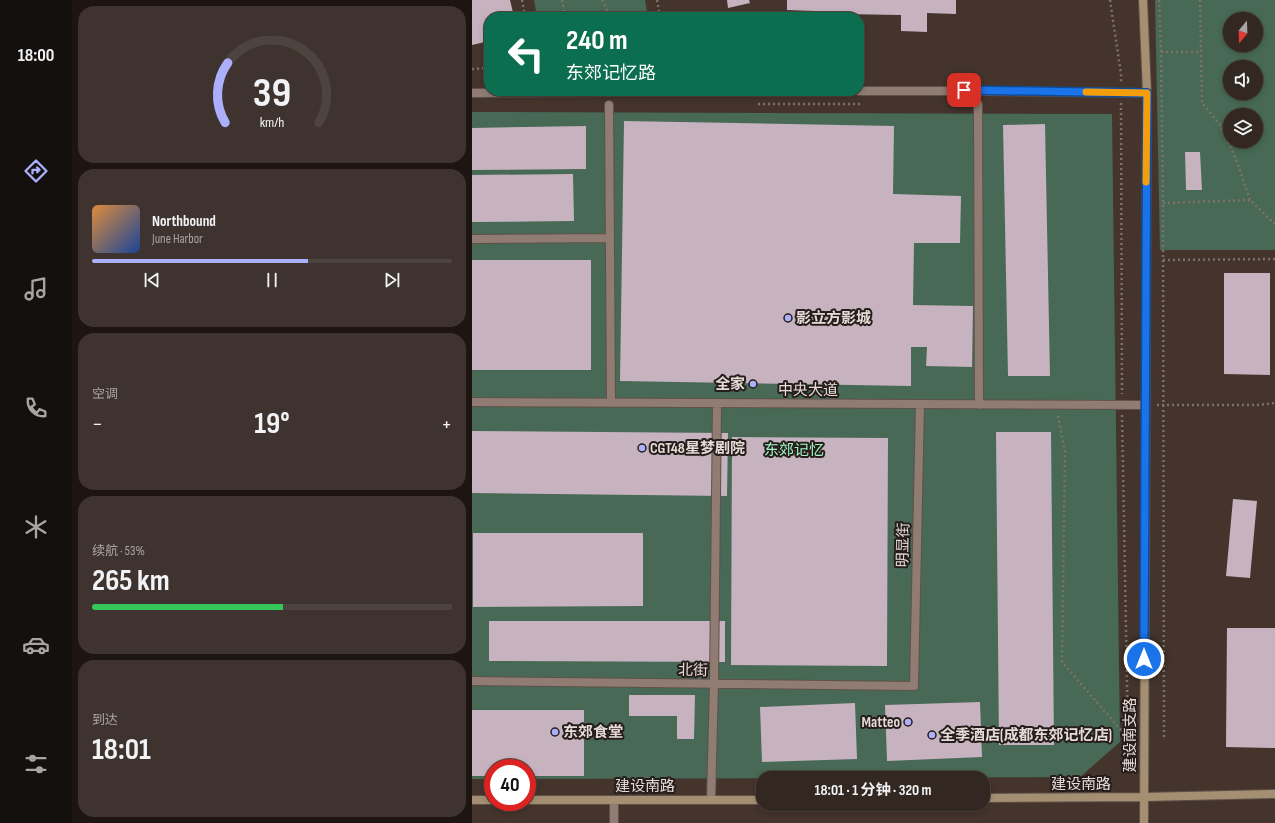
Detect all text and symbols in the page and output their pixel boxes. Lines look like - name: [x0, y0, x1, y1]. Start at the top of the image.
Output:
- north arrow: [1223, 12, 1263, 52]
- map controls: [1223, 12, 1263, 148]
- text: 240 m: [566, 24, 627, 57]
- icon: left: [500, 28, 552, 80]
- text: 18:00: [18, 45, 54, 66]
- button: sound: [1223, 60, 1263, 100]
- text: 东郊记忆路: [566, 63, 656, 84]
- text: 39: [253, 69, 291, 118]
- pin: [947, 73, 981, 107]
- icon: arrive: [953, 79, 975, 101]
- button: layers: [1223, 108, 1263, 148]
- text: km/h: [260, 113, 284, 130]
- icon: directions: [22, 157, 50, 185]
- text: Northbound: [152, 212, 216, 231]
- text: June Harbor: [152, 231, 203, 247]
- icon: previous: [141, 269, 163, 291]
- icon: pause: [261, 269, 283, 291]
- icon: next: [381, 269, 403, 291]
- icon: music: [22, 275, 50, 303]
- place label: 影立方影城: [796, 309, 871, 328]
- marker: 影立方影城: [783, 313, 793, 323]
- place label: 全家: [715, 375, 745, 394]
- marker: 全家: [748, 379, 758, 389]
- street label: 中央大道: [778, 381, 838, 400]
- text: 空调: [92, 386, 118, 402]
- icon: phone: [22, 394, 50, 422]
- text: 19°: [254, 406, 290, 442]
- text: −: [92, 411, 103, 438]
- text: +: [441, 411, 452, 438]
- place label: CGT48星梦剧院: [650, 439, 745, 458]
- park label: 东郊记忆: [764, 441, 824, 460]
- marker: CGT48星梦剧院: [637, 443, 647, 453]
- icon: climate: [22, 513, 50, 541]
- street label: 明显街: [894, 522, 913, 568]
- text: 续航 · 53%: [92, 543, 145, 559]
- text: 265 km: [92, 563, 170, 599]
- icon: car: [22, 631, 50, 659]
- position arrow: [1123, 638, 1165, 680]
- street label: 北街: [678, 661, 708, 680]
- street label: 建设南支路: [1121, 697, 1140, 773]
- text: 到达: [92, 712, 118, 728]
- place label: Matteo: [862, 713, 900, 732]
- marker: Matteo: [903, 717, 913, 727]
- place label: 东郊食堂: [563, 723, 623, 742]
- place label: 全季酒店(成都东郊记忆店): [940, 726, 1112, 745]
- marker: 东郊食堂: [550, 727, 560, 737]
- marker: 全季酒店(成都东郊记忆店): [927, 730, 937, 740]
- text: 18:01: [92, 732, 151, 768]
- icon: filters: [22, 750, 50, 778]
- speed limit sign: 40: [484, 759, 536, 811]
- street label: 建设南路: [1051, 775, 1111, 794]
- street label: 建设南路: [615, 777, 675, 796]
- text: 18:01 · 1 分钟 · 320 m: [815, 781, 931, 800]

